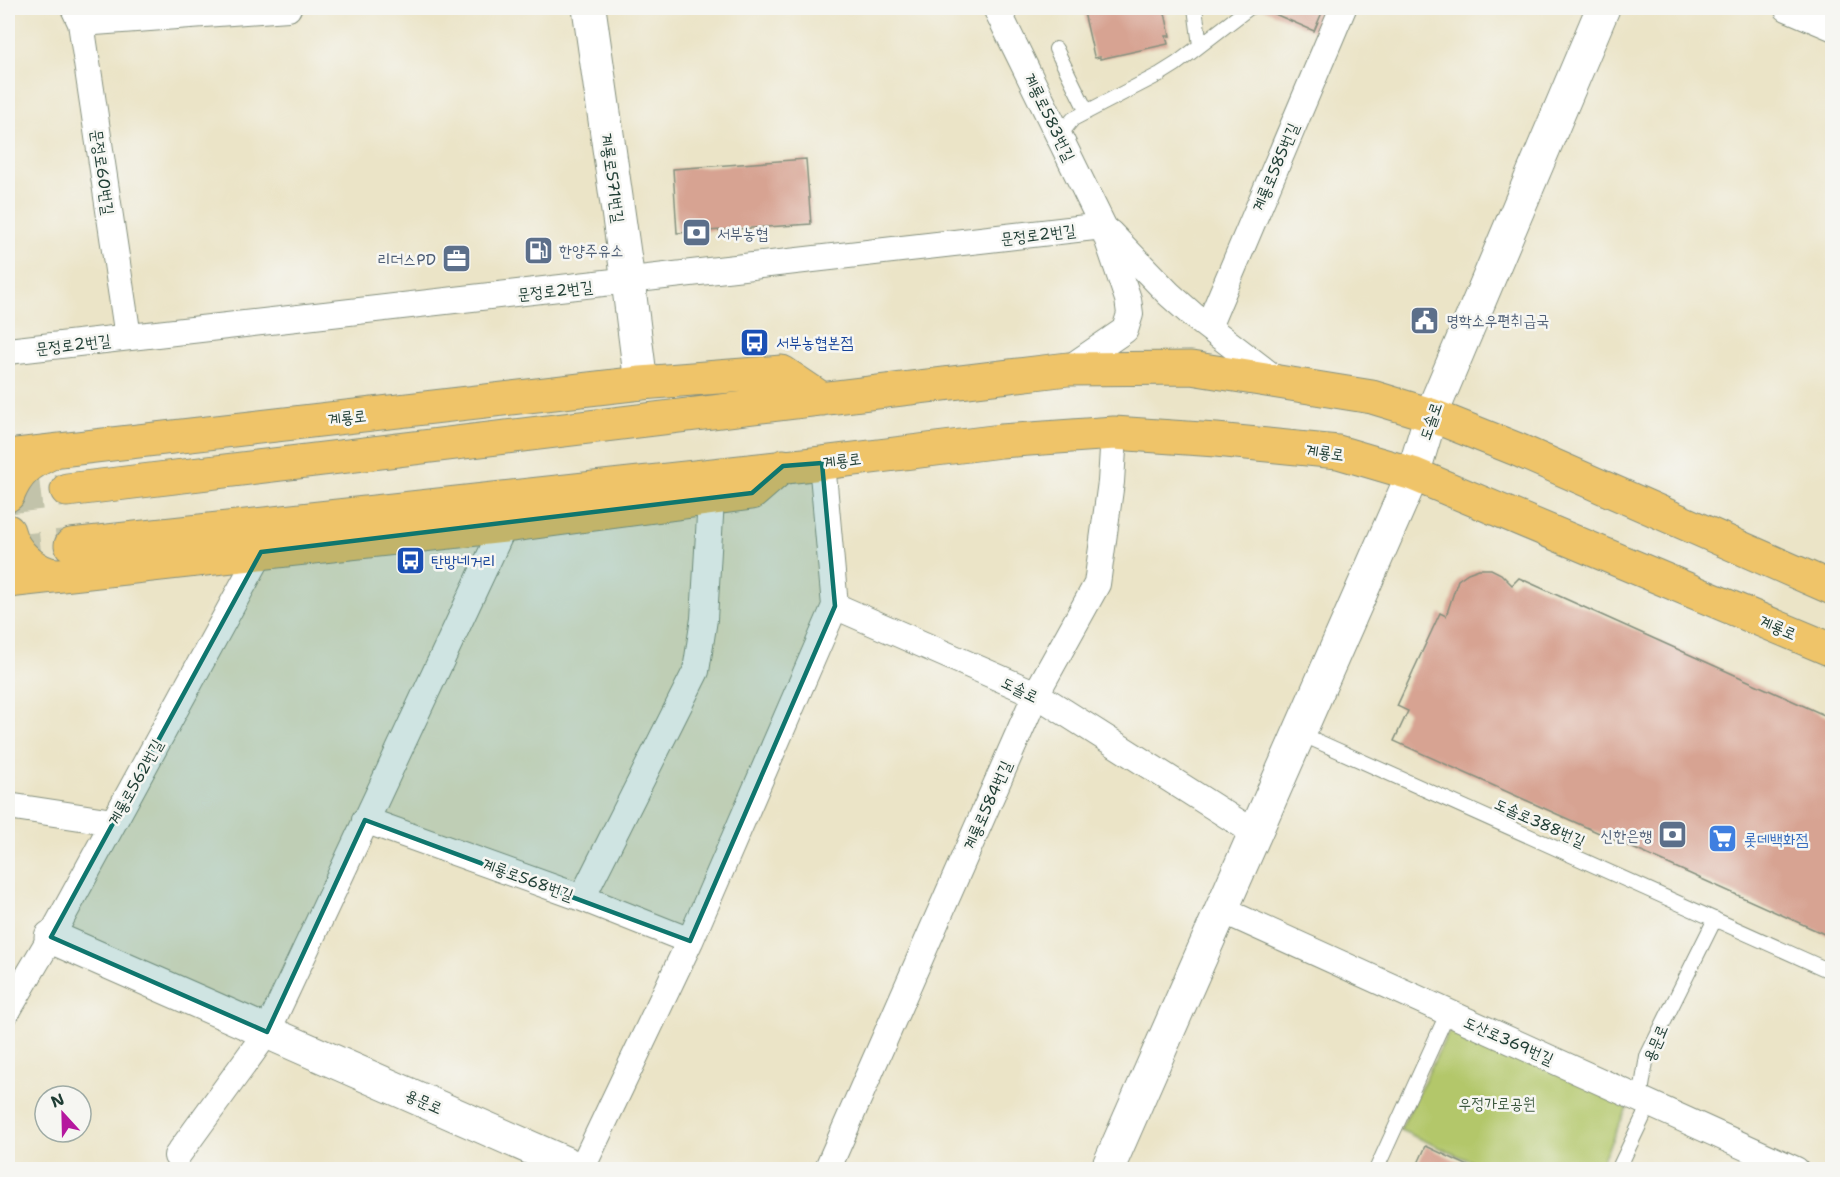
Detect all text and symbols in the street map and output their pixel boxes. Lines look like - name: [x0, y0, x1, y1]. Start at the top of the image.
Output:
- street label: 계룡로583번길: [1019, 70, 1080, 165]
- street label: 계룡로585번길: [1247, 120, 1304, 215]
- street label: 문정로60번길: [86, 128, 119, 216]
- street label: 계룡로571번길: [596, 132, 629, 224]
- bank icon: 서부농협: [680, 217, 712, 249]
- street label: 문정로2번길: [999, 219, 1077, 250]
- place label: 서부농협: [717, 223, 769, 244]
- fuel station icon: 한양주유소: [522, 234, 554, 266]
- place label: 한양주유소: [559, 240, 623, 261]
- office icon: 리더스PD: [441, 243, 473, 275]
- place label: 리더스PD: [378, 249, 436, 270]
- street label: 문정로2번길: [516, 276, 594, 305]
- public building icon: 명학소우편취급국: [1409, 304, 1441, 336]
- place label: 명학소우편취급국: [1446, 310, 1549, 331]
- bus stop icon: 서부농협본점: [739, 326, 771, 358]
- street label: 문정로2번길: [34, 329, 112, 360]
- place label: 서부농협본점: [776, 332, 853, 353]
- street label: 도솔로: [1414, 399, 1447, 443]
- street label: 계룡로: [327, 405, 367, 430]
- street label: 계룡로: [1304, 439, 1346, 466]
- street label: 계룡로: [822, 448, 863, 473]
- bus stop icon: 탄방네거리: [394, 545, 426, 577]
- place label: 탄방네거리: [431, 551, 495, 572]
- street label: 계룡로: [1756, 610, 1800, 645]
- street label: 도솔로: [998, 672, 1042, 707]
- street label: 계룡로562번길: [103, 735, 168, 829]
- street label: 계룡로584번길: [958, 757, 1017, 853]
- street label: 도솔로388번길: [1491, 793, 1589, 852]
- bank icon: 신한은행: [1657, 819, 1689, 851]
- supermarket icon: 롯데백화점: [1707, 823, 1739, 855]
- place label: 신한은행: [1601, 825, 1652, 846]
- place label: 롯데백화점: [1744, 829, 1809, 850]
- street label: 계룡로568번길: [479, 853, 576, 906]
- street label: 도산로369번길: [1461, 1011, 1557, 1070]
- street label: 용문로: [1638, 1021, 1673, 1065]
- north arrow: [33, 1084, 93, 1144]
- street label: 용문로: [402, 1084, 446, 1119]
- text: N: [48, 1088, 67, 1113]
- park label: 우정가로공원: [1458, 1093, 1536, 1114]

